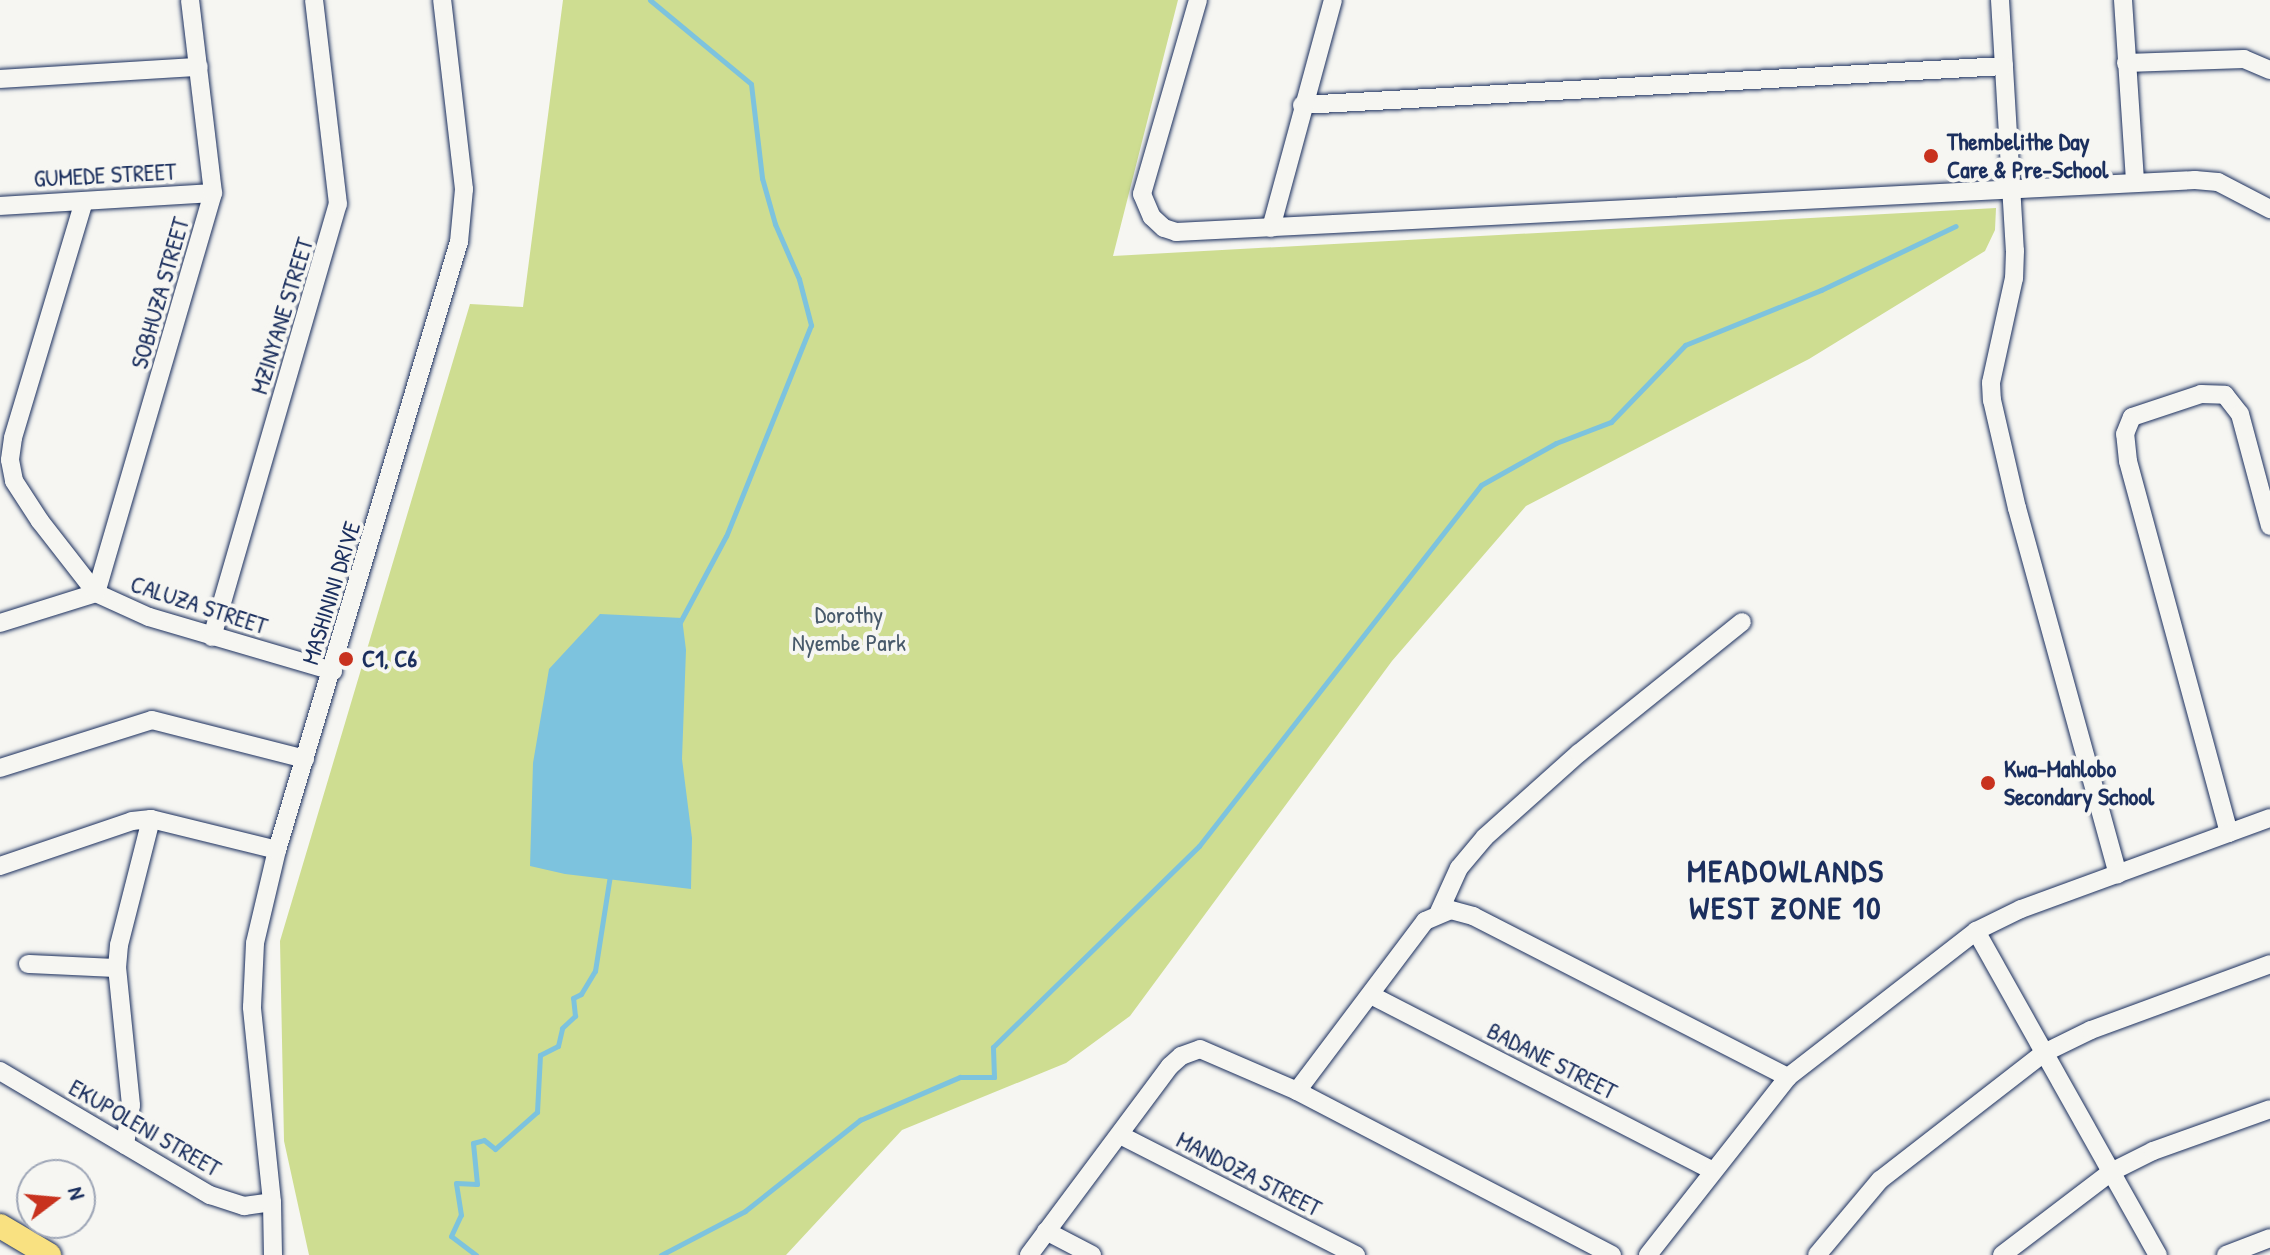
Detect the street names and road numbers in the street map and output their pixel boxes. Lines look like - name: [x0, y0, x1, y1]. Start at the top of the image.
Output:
- street label: GUMEDE STREET: [33, 157, 177, 193]
- street label: SOBHUZA STREET: [125, 214, 195, 372]
- street label: MZINYANE STREET: [245, 234, 319, 398]
- street label: MASHININI DRIVE: [296, 518, 366, 668]
- street label: CALUZA STREET: [127, 569, 271, 641]
- street label: BADANE STREET: [1482, 1016, 1622, 1106]
- street label: EKUPOLENI STREET: [64, 1073, 226, 1183]
- street label: MANDOZA STREET: [1172, 1125, 1326, 1223]

